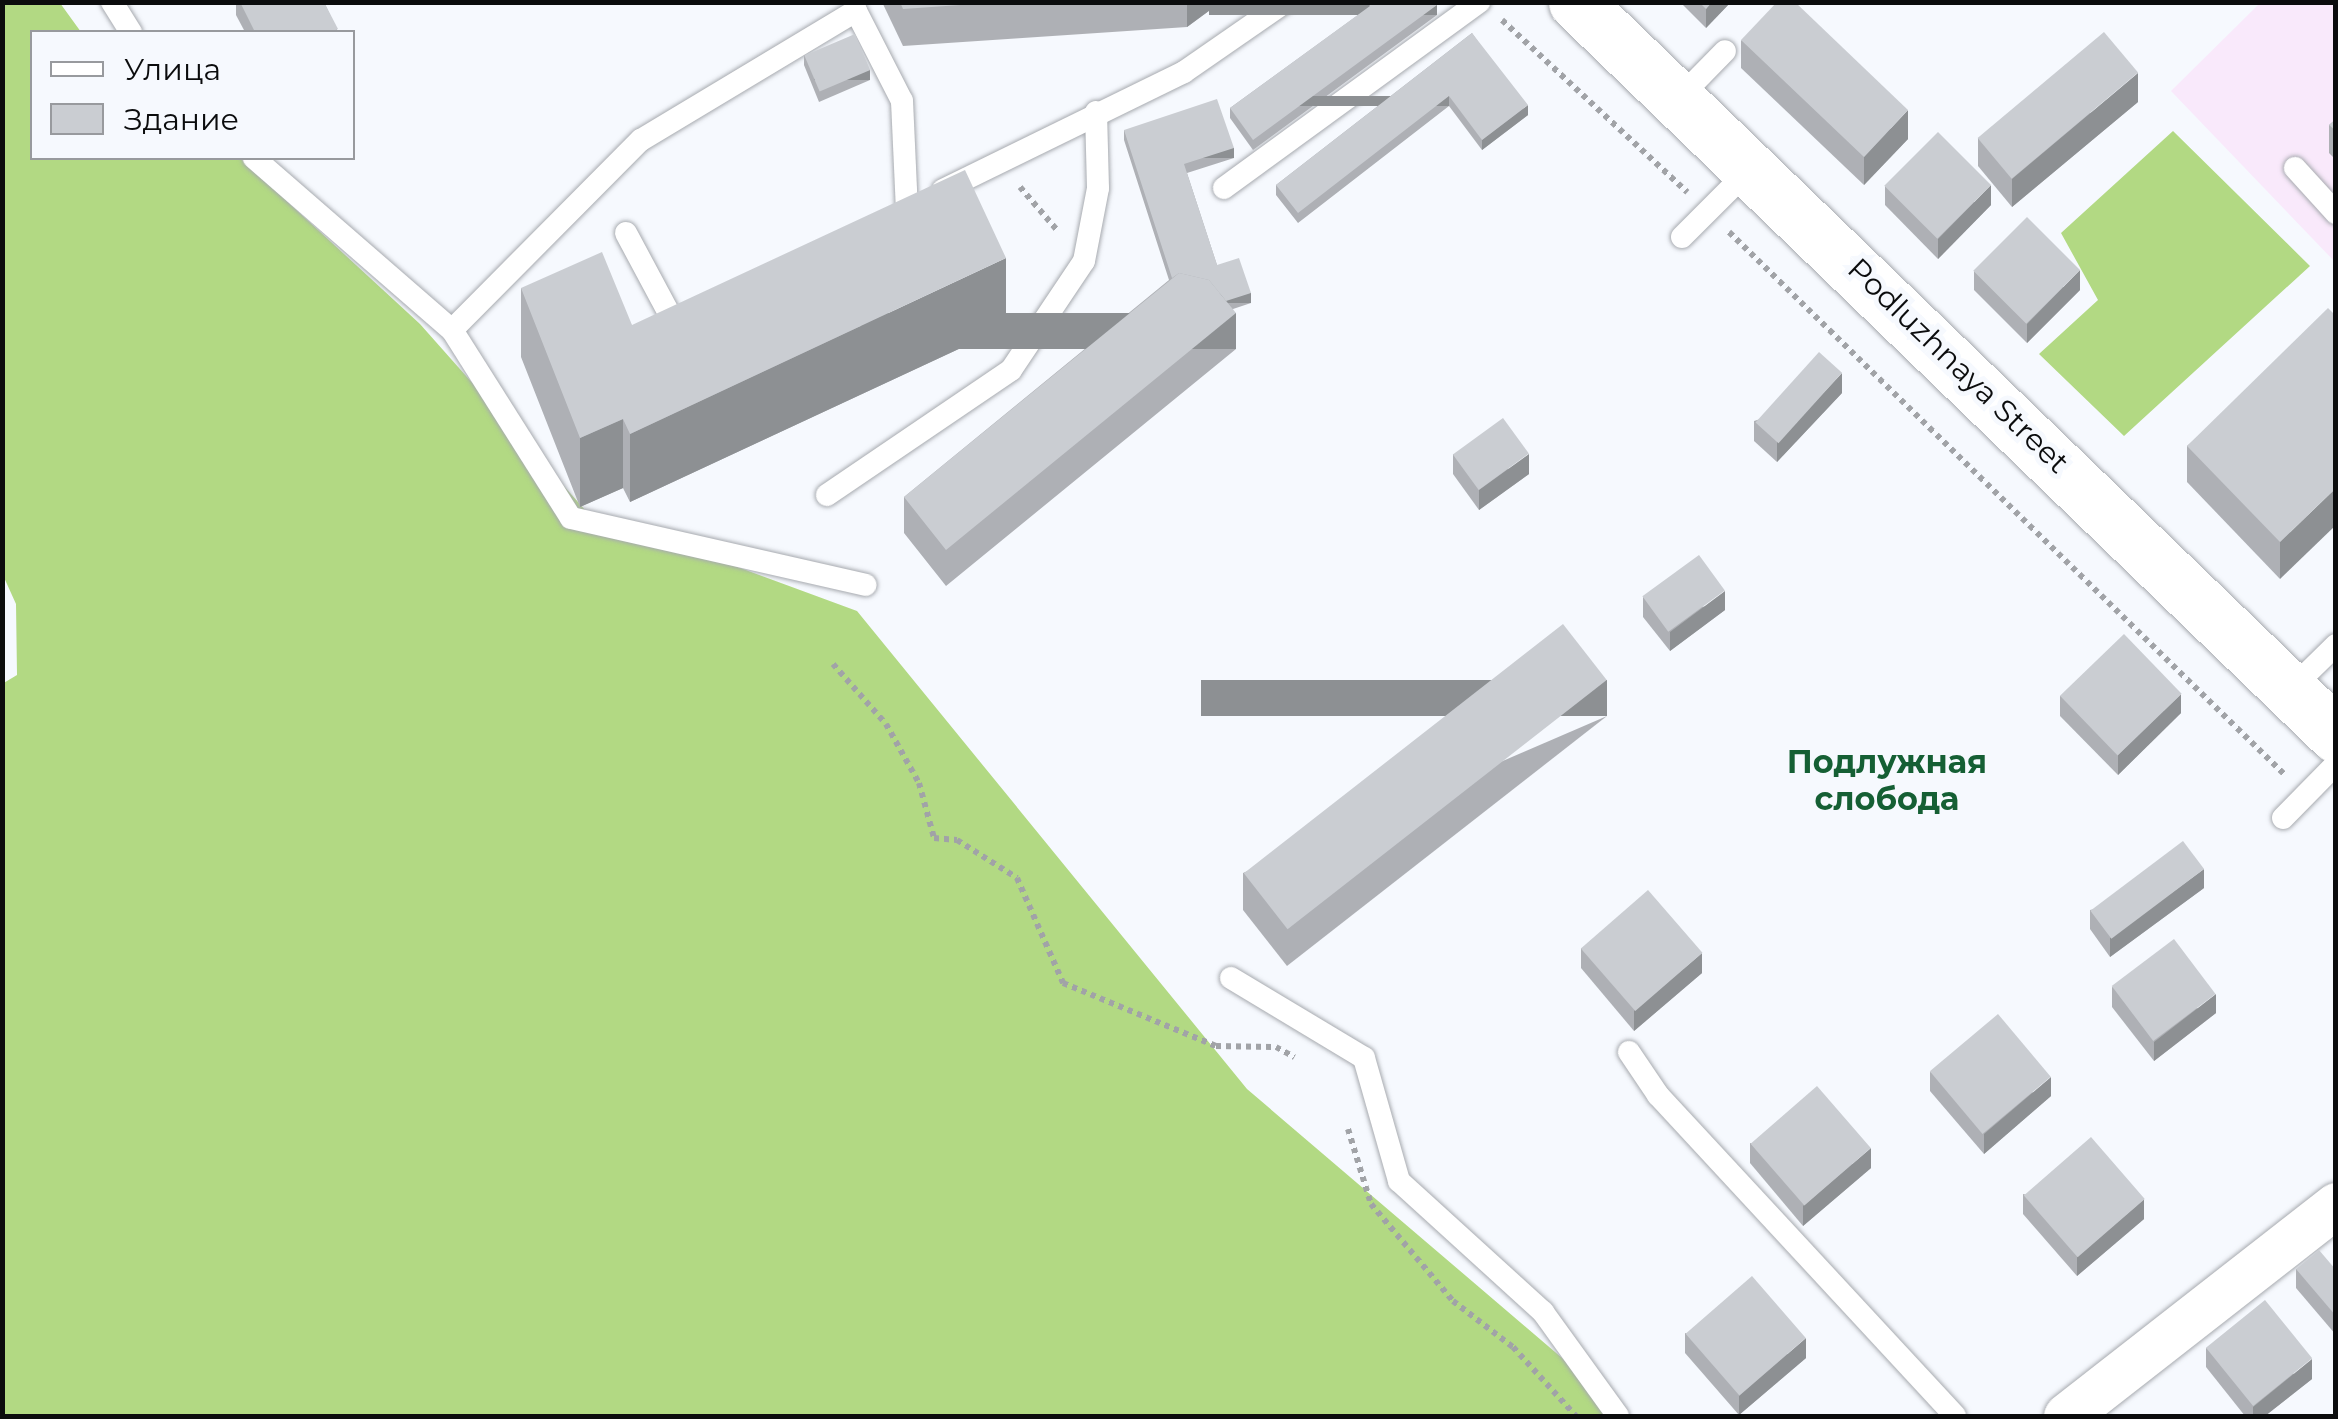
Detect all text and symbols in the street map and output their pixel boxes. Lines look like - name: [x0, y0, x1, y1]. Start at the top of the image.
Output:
- legend: [30, 30, 355, 160]
- text: Улица: [124, 51, 221, 88]
- text: Здание: [124, 101, 239, 138]
- street label: Podluzhnaya Street: [1840, 251, 2076, 481]
- district label: Подлужная слобода: [1787, 744, 1987, 819]

